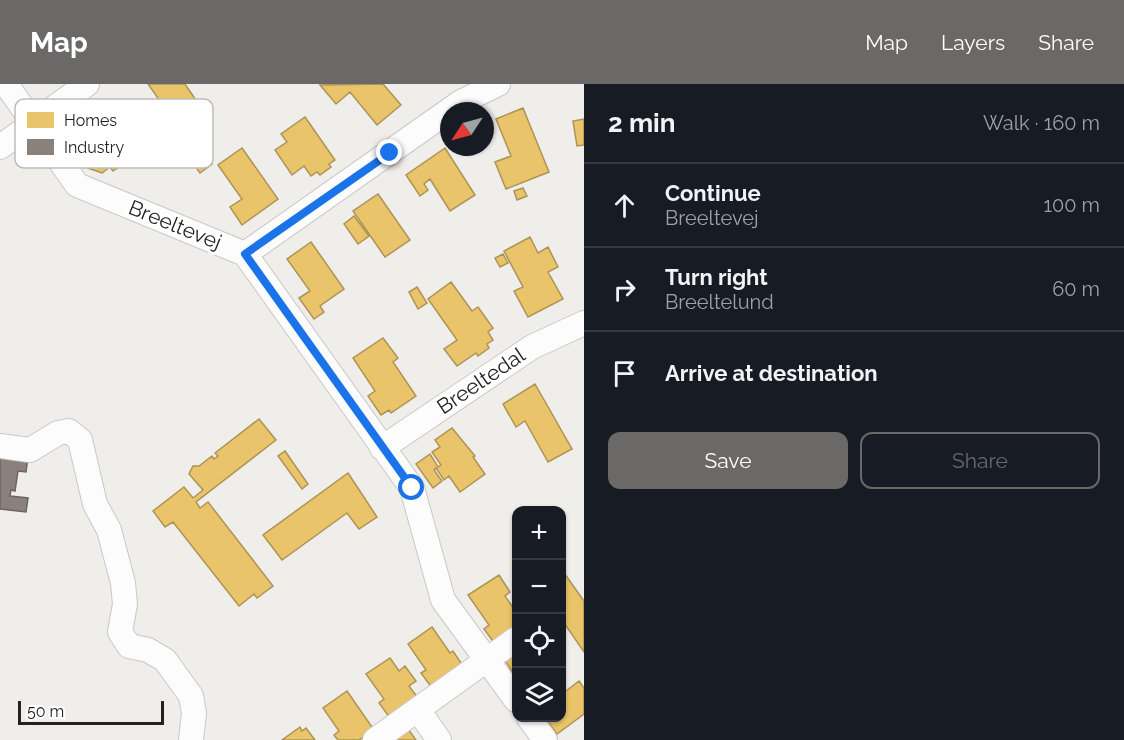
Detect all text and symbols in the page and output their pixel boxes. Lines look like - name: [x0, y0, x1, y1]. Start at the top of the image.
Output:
- text: Map: [30, 26, 88, 59]
- text: Map: [865, 30, 908, 55]
- text: Layers: [941, 30, 1005, 55]
- text: Share: [1038, 30, 1094, 55]
- legend: [15, 99, 213, 168]
- north arrow: [440, 102, 494, 156]
- text: 2 min: [608, 108, 675, 138]
- text: Homes: [64, 111, 117, 130]
- text: Walk · 160 m: [983, 111, 1100, 135]
- text: Industry: [64, 138, 124, 157]
- route end: [376, 139, 402, 165]
- text: Continue: [665, 180, 761, 206]
- icon: ahead: [608, 189, 641, 222]
- text: 100 m: [1043, 193, 1100, 217]
- street label: Breeltevej: [125, 195, 225, 255]
- text: Breeltevej: [665, 206, 758, 230]
- text: Turn right: [665, 264, 768, 290]
- icon: right: [608, 273, 641, 306]
- text: 60 m: [1052, 277, 1100, 301]
- text: Breeltelund: [665, 290, 774, 314]
- street label: Breeltedal: [432, 342, 530, 419]
- icon: arrive: [608, 357, 641, 390]
- text: Arrive at destination: [665, 360, 878, 386]
- button: Save: [608, 432, 848, 489]
- button: Share: [860, 432, 1100, 489]
- route start: [398, 474, 424, 500]
- map controls: [512, 506, 566, 722]
- button: +: [512, 506, 566, 560]
- button: −: [512, 560, 566, 614]
- button: locate: [512, 614, 566, 668]
- button: layers: [512, 668, 566, 722]
- scale bar: [18, 698, 164, 726]
- text: 50 m: [27, 702, 64, 721]

